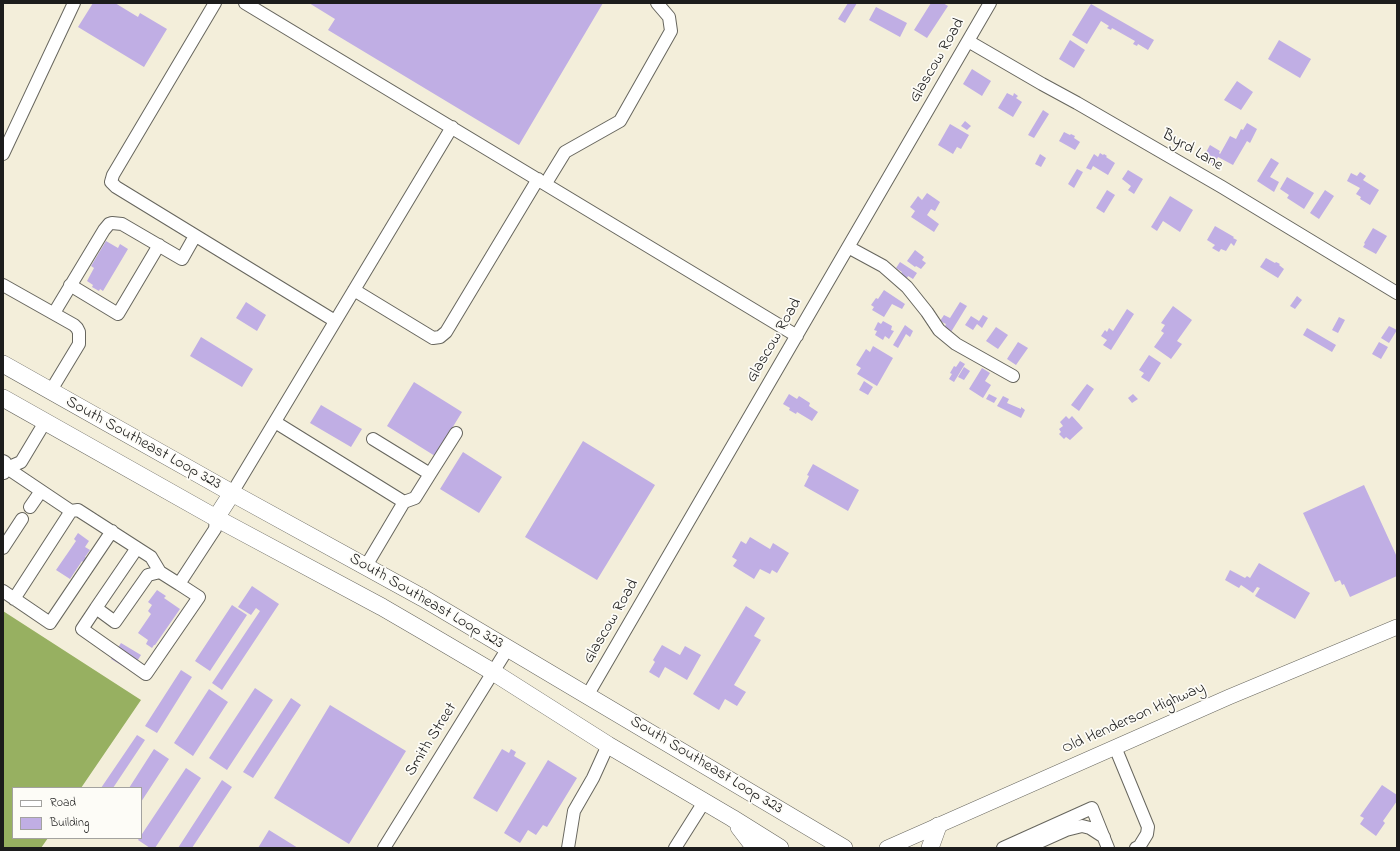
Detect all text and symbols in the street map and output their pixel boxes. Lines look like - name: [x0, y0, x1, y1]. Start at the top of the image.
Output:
- street label: Glascow Road: [906, 15, 970, 107]
- street label: Byrd Lane: [1158, 126, 1226, 176]
- street label: Glascow Road: [743, 295, 807, 387]
- street label: South Southeast Loop 323: [62, 393, 224, 495]
- street label: South Southeast Loop 323: [345, 550, 507, 654]
- street label: Glascow Road: [580, 576, 644, 668]
- street label: Old Henderson Highway: [1060, 679, 1208, 759]
- street label: Smith Street: [402, 700, 462, 780]
- street label: South Southeast Loop 323: [626, 713, 786, 819]
- legend: [12, 787, 142, 839]
- text: Road: [50, 794, 76, 812]
- text: Building: [50, 814, 89, 832]

